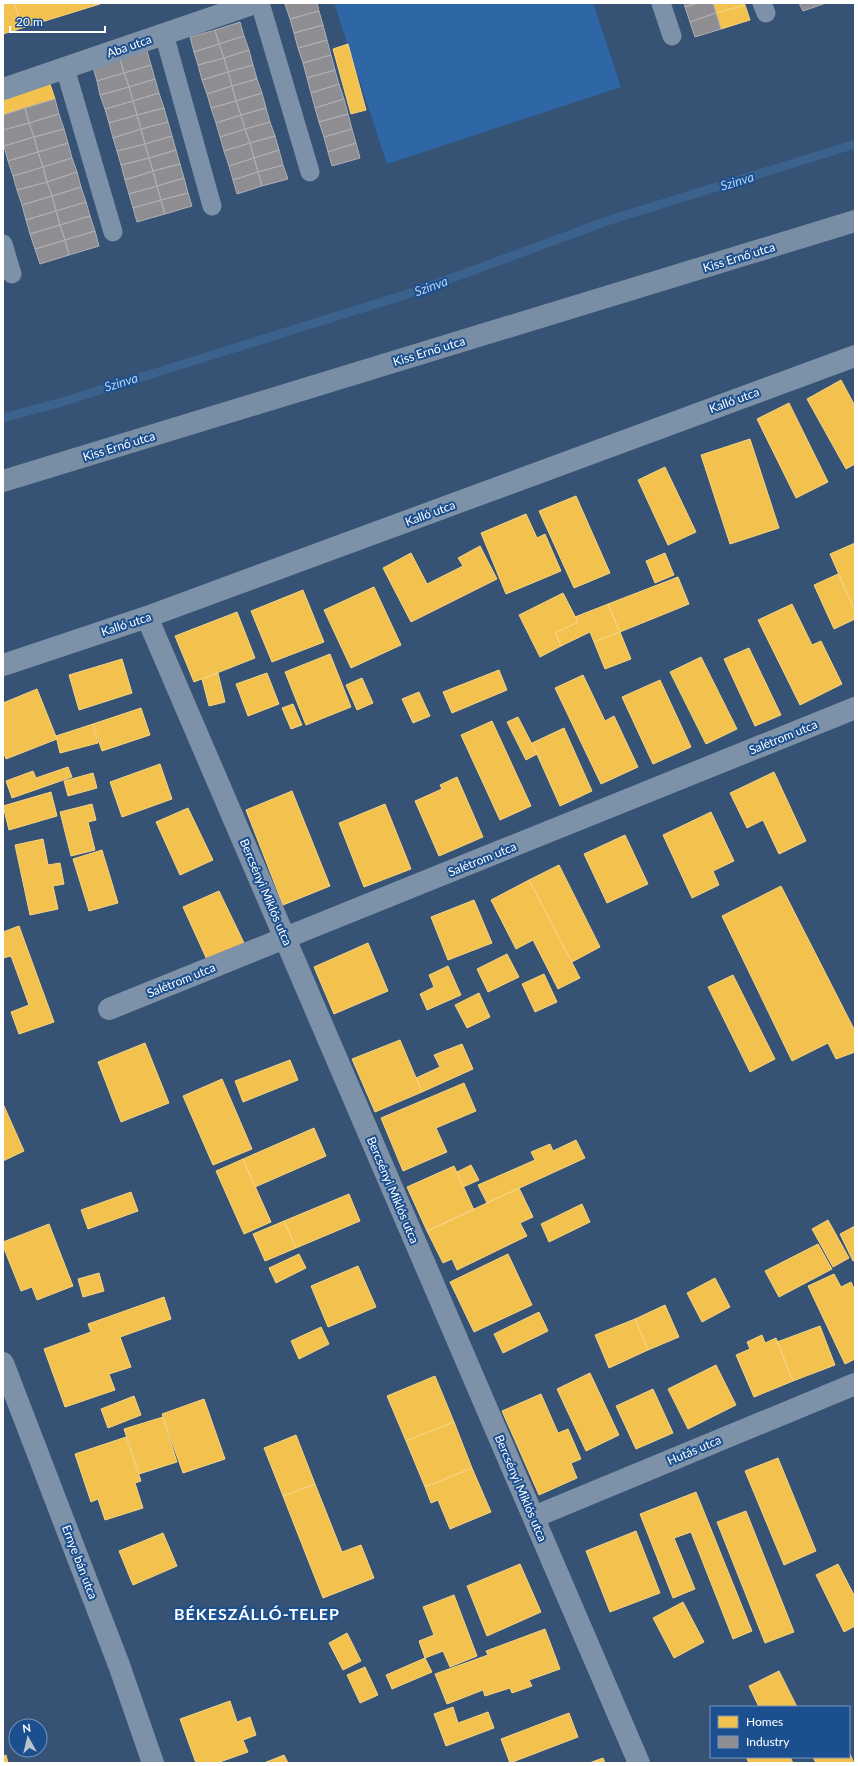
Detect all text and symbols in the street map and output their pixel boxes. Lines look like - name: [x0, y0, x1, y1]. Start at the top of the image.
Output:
- scale bar: [10, 8, 105, 34]
- text: 20 m: [16, 14, 43, 29]
- street label: Aba utca: [105, 31, 153, 61]
- water label: Szinva: [718, 168, 756, 194]
- street label: Kiss Ernő utca: [701, 239, 777, 275]
- water label: Szinva: [412, 272, 450, 299]
- street label: Kiss Ernő utca: [391, 333, 467, 369]
- water label: Szinva: [102, 369, 140, 395]
- street label: Kalló utca: [707, 384, 761, 416]
- street label: Kiss Ernő utca: [81, 428, 157, 464]
- street label: Kalló utca: [403, 497, 457, 529]
- street label: Kalló utca: [99, 609, 153, 639]
- street label: Salétrom utca: [747, 716, 819, 758]
- street label: Bercsényi Miklós utca: [237, 836, 295, 948]
- street label: Salétrom utca: [446, 838, 518, 880]
- street label: Salétrom utca: [145, 959, 217, 1001]
- street label: Bercsényi Miklós utca: [364, 1134, 422, 1246]
- street label: Bercsényi Miklós utca: [492, 1432, 550, 1544]
- street label: Hutás utca: [665, 1432, 723, 1468]
- street label: Ernye bán utca: [59, 1523, 101, 1601]
- district label: BÉKESZÁLLÓ-TELEP: [174, 1604, 340, 1623]
- legend: [710, 1706, 850, 1758]
- text: Homes: [746, 1714, 783, 1729]
- north arrow: [8, 1718, 48, 1758]
- text: N: [21, 1721, 32, 1735]
- text: Industry: [746, 1734, 790, 1749]

